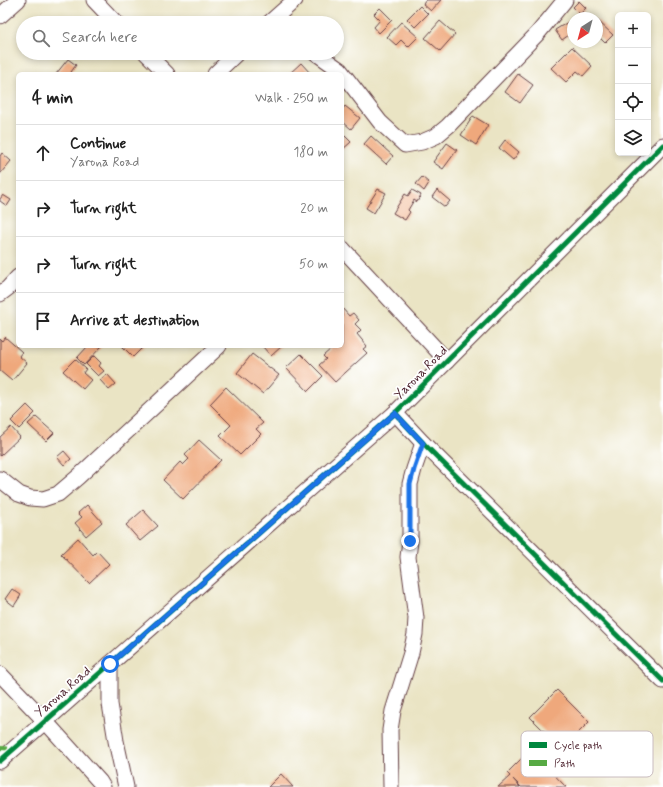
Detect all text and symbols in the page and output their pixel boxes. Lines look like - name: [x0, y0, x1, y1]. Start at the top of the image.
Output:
- north arrow: [567, 12, 603, 48]
- map controls: [615, 12, 651, 156]
- button: +: [615, 12, 651, 48]
- search box: [16, 16, 344, 60]
- icon: search: [30, 27, 52, 49]
- text: Search here: [62, 28, 138, 48]
- button: −: [615, 48, 651, 84]
- button: locate: [615, 84, 651, 120]
- text: 4 min: [32, 87, 73, 109]
- text: Walk · 250 m: [255, 90, 328, 107]
- button: layers: [615, 120, 651, 156]
- text: Continue: [70, 134, 126, 154]
- icon: ahead: [32, 142, 54, 164]
- text: 180 m: [293, 144, 328, 161]
- text: Yarona Road: [70, 154, 139, 171]
- icon: right: [32, 198, 54, 220]
- text: Turn right: [70, 199, 137, 219]
- text: 20 m: [300, 200, 328, 217]
- icon: right: [32, 254, 54, 276]
- text: Turn right: [70, 255, 137, 275]
- text: 50 m: [299, 256, 328, 273]
- icon: arrive: [32, 310, 54, 332]
- text: Arrive at destination: [70, 311, 199, 331]
- street label: Yarona Road: [391, 343, 452, 404]
- route end: [401, 532, 419, 550]
- route start: [101, 655, 119, 673]
- street label: Yarona Road: [31, 663, 95, 721]
- legend: [521, 731, 653, 777]
- text: Cycle path: [554, 739, 602, 753]
- text: Path: [554, 757, 575, 771]

